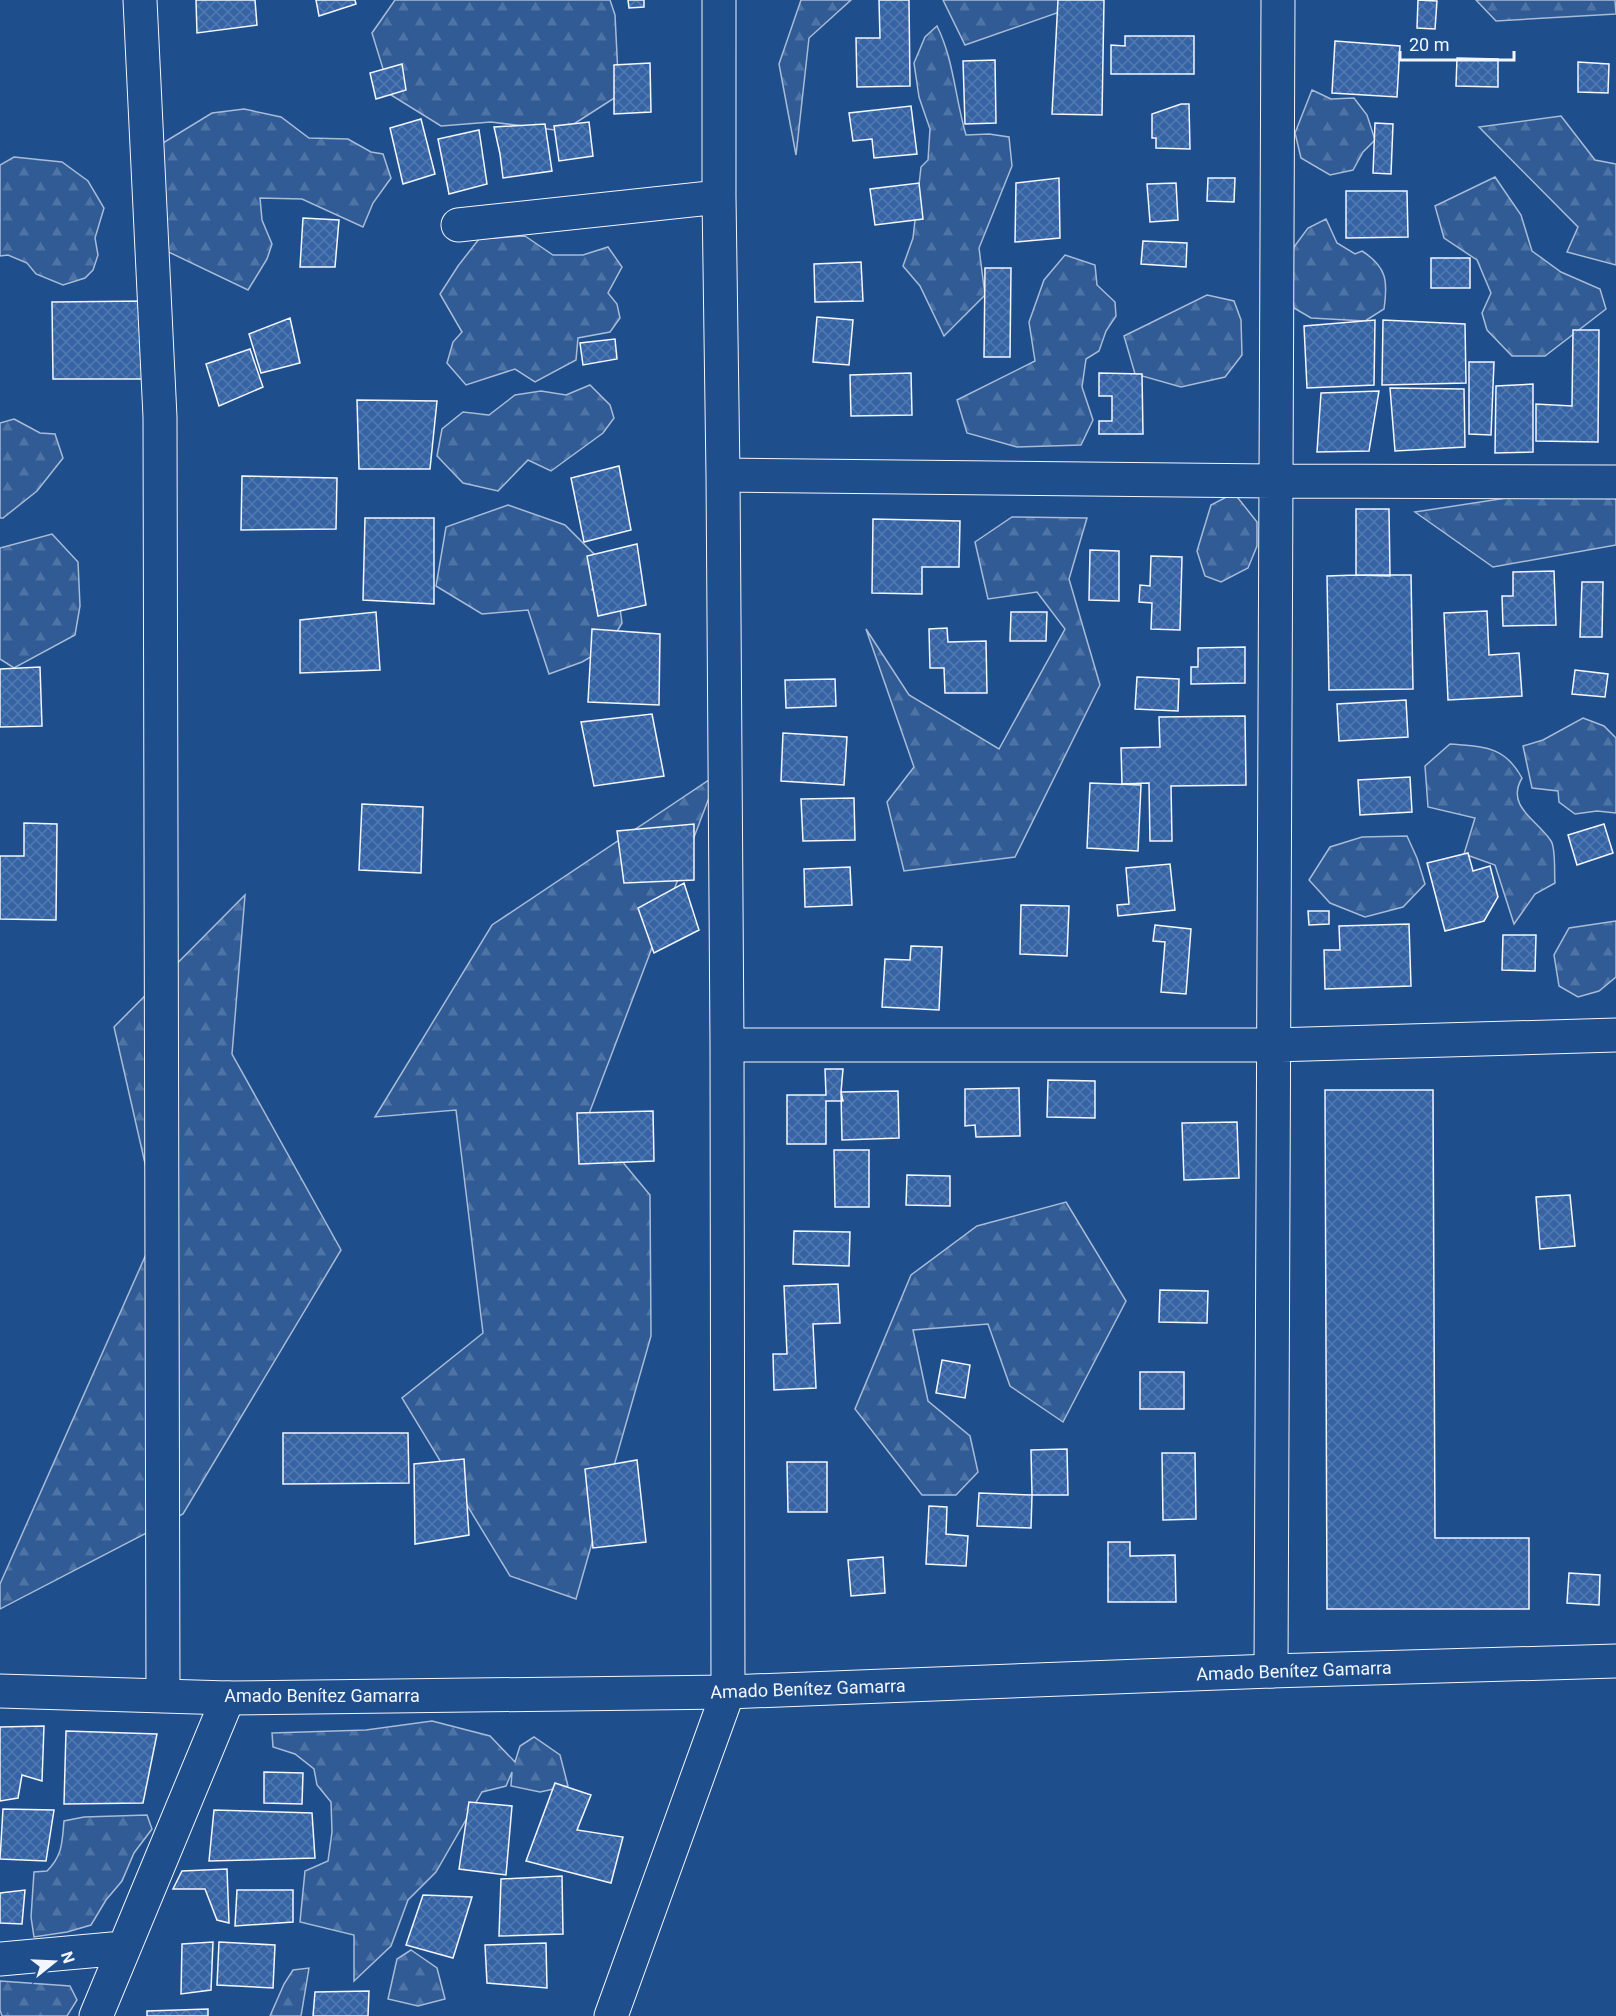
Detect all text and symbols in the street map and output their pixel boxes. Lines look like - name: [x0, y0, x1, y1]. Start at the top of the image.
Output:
- scale bar: [1400, 24, 1514, 62]
- text: 20 m: [1409, 34, 1449, 55]
- street label: Amado Benítez Gamarra: [1196, 1657, 1392, 1684]
- street label: Amado Benítez Gamarra: [710, 1675, 906, 1702]
- street label: Amado Benítez Gamarra: [224, 1685, 420, 1706]
- north arrow: [24, 1932, 84, 1992]
- text: N: [57, 1949, 79, 1966]

